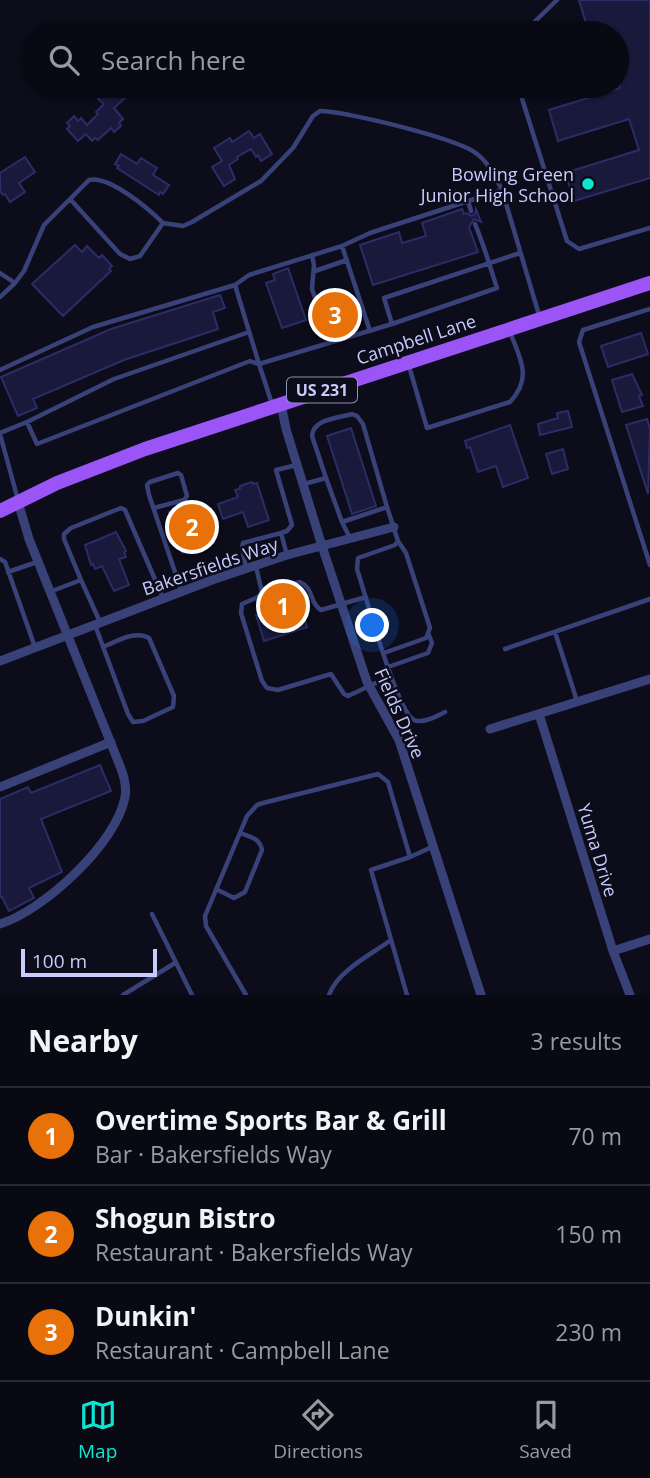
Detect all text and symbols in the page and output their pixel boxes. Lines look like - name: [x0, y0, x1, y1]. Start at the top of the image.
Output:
- search box: [21, 21, 629, 98]
- icon: search: [45, 41, 83, 79]
- text: Search here: [101, 42, 246, 78]
- place label: Bowling Green Junior High School: [419, 162, 574, 207]
- marker: Bowling Green Junior High School: [580, 176, 596, 192]
- pin: 3: [312, 289, 358, 341]
- street label: Campbell Lane: [353, 308, 479, 370]
- road number: US 231: [287, 378, 357, 402]
- pin: 2: [169, 501, 215, 553]
- street label: Bakersfields Way: [139, 531, 282, 601]
- pin: 1: [260, 580, 306, 632]
- your location: [355, 608, 389, 642]
- street label: Fields Drive: [369, 664, 431, 762]
- street label: Yuma Drive: [572, 800, 624, 900]
- scale bar: [21, 946, 158, 978]
- text: 100 m: [32, 948, 87, 974]
- text: Nearby: [28, 1020, 138, 1061]
- text: 3 results: [531, 1025, 622, 1057]
- text: Overtime Sports Bar & Grill: [95, 1102, 447, 1138]
- text: 1: [44, 1120, 58, 1152]
- text: 70 m: [568, 1120, 622, 1152]
- text: Bar · Bakersfields Way: [95, 1138, 332, 1170]
- text: Shogun Bistro: [95, 1200, 276, 1236]
- text: 2: [44, 1218, 58, 1250]
- text: 150 m: [555, 1218, 622, 1250]
- text: Restaurant · Bakersfields Way: [95, 1236, 412, 1268]
- text: Dunkin': [95, 1298, 197, 1334]
- text: 3: [44, 1316, 58, 1348]
- text: 230 m: [555, 1316, 622, 1348]
- text: Restaurant · Campbell Lane: [95, 1334, 390, 1366]
- tab: Map: [78, 1396, 117, 1464]
- tab: Directions: [273, 1396, 363, 1464]
- tab: Saved: [519, 1396, 572, 1464]

